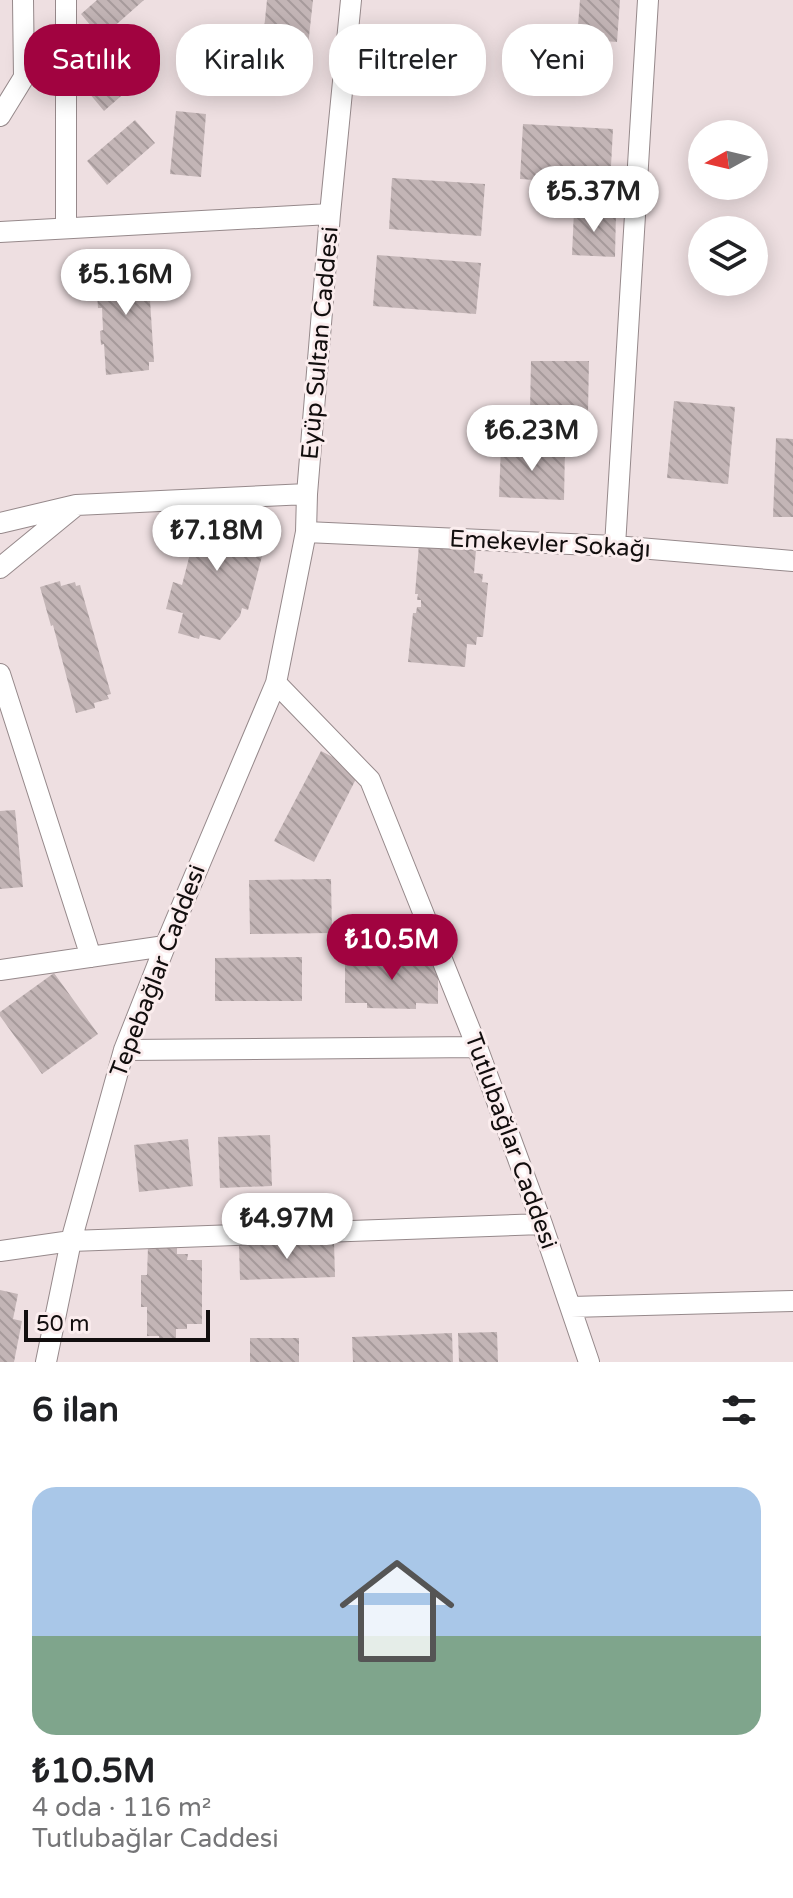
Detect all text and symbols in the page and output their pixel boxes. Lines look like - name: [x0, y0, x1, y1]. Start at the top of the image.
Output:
- chip: Satılık: [24, 24, 160, 96]
- chip: Kiralık: [176, 24, 313, 96]
- chip: Filtreler: [329, 24, 486, 96]
- chip: Yeni: [502, 24, 613, 96]
- north arrow: [688, 120, 768, 200]
- map controls: [688, 120, 768, 296]
- pin: ₺5.37M: [529, 166, 659, 234]
- text: ₺5.37M: [547, 176, 641, 207]
- button: layers: [688, 216, 768, 296]
- street label: Eyüp Sultan Caddesi: [295, 225, 345, 461]
- pin: ₺5.16M: [61, 249, 191, 317]
- text: ₺5.16M: [79, 259, 173, 290]
- pin: ₺6.23M: [467, 405, 597, 473]
- text: ₺6.23M: [485, 415, 579, 446]
- pin: ₺7.18M: [152, 505, 282, 573]
- text: ₺7.18M: [170, 515, 264, 546]
- street label: Emekevler Sokağı: [449, 524, 651, 564]
- street label: Tepebağlar Caddesi: [104, 860, 212, 1082]
- pin: ₺10.5M: [327, 914, 457, 982]
- text: ₺10.5M: [345, 924, 439, 955]
- street label: Tutlubağlar Caddesi: [458, 1029, 564, 1253]
- pin: ₺4.97M: [222, 1193, 352, 1261]
- text: ₺4.97M: [240, 1203, 334, 1234]
- scale bar: [24, 1306, 210, 1342]
- text: 50 m: [36, 1311, 90, 1337]
- icon: filters: [717, 1388, 761, 1432]
- text: 6 ilan: [32, 1390, 119, 1431]
- icon: home: [325, 1539, 469, 1683]
- text: ₺10.5M: [32, 1751, 156, 1792]
- text: 4 oda · 116 m²: [32, 1792, 211, 1823]
- text: Tutlubağlar Caddesi: [32, 1823, 279, 1854]

